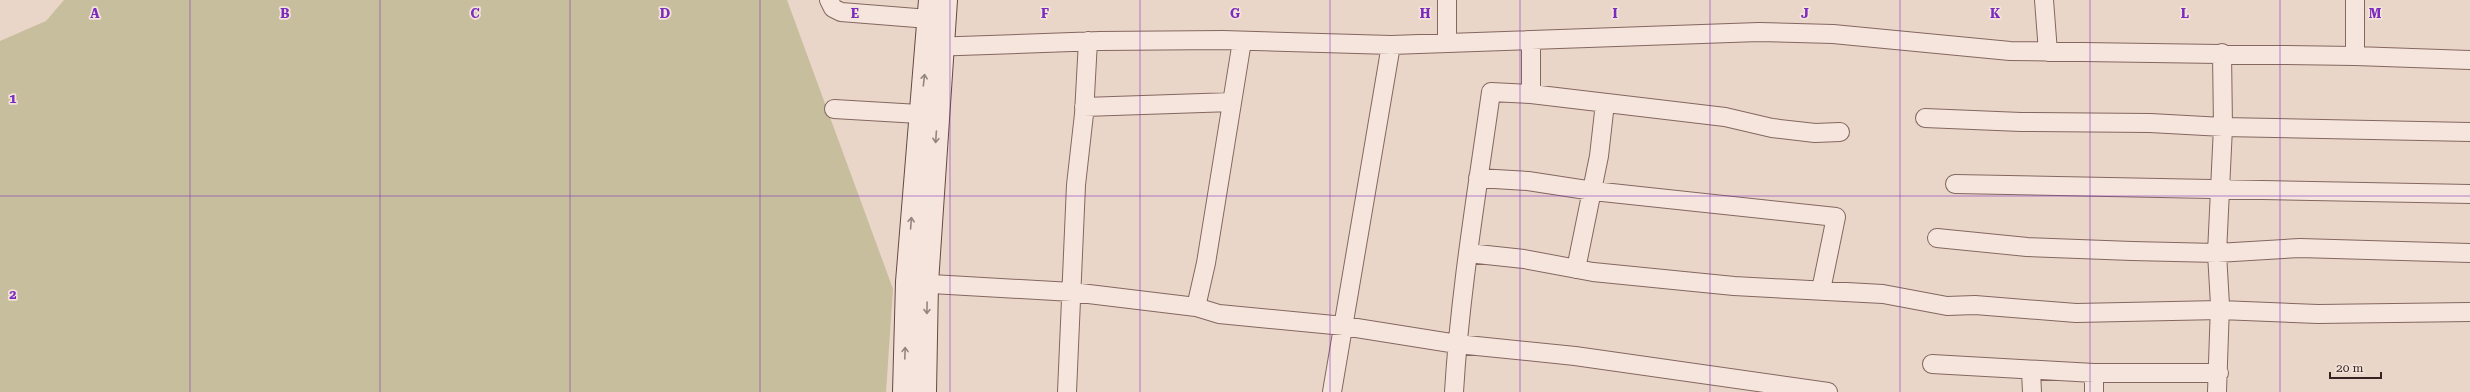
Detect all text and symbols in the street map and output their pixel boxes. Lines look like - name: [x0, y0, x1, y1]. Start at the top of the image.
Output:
- text: A: [90, 6, 100, 21]
- text: B: [280, 6, 290, 21]
- text: C: [470, 6, 480, 21]
- text: D: [660, 6, 670, 21]
- text: E: [851, 6, 859, 21]
- text: F: [1041, 6, 1049, 21]
- text: G: [1230, 6, 1240, 21]
- text: H: [1420, 6, 1431, 21]
- text: I: [1612, 6, 1618, 21]
- text: J: [1801, 6, 1809, 21]
- text: K: [1990, 6, 2001, 21]
- text: L: [2181, 6, 2189, 21]
- text: M: [2369, 6, 2382, 21]
- one-way arrow: [920, 74, 927, 87]
- text: 1: [9, 91, 17, 106]
- one-way arrow: [933, 130, 940, 143]
- one-way arrow: [908, 217, 915, 230]
- text: 2: [9, 287, 17, 302]
- one-way arrow: [923, 301, 930, 314]
- one-way arrow: [901, 347, 909, 360]
- scale bar: [2330, 354, 2381, 380]
- text: 20 m: [2336, 361, 2363, 375]

